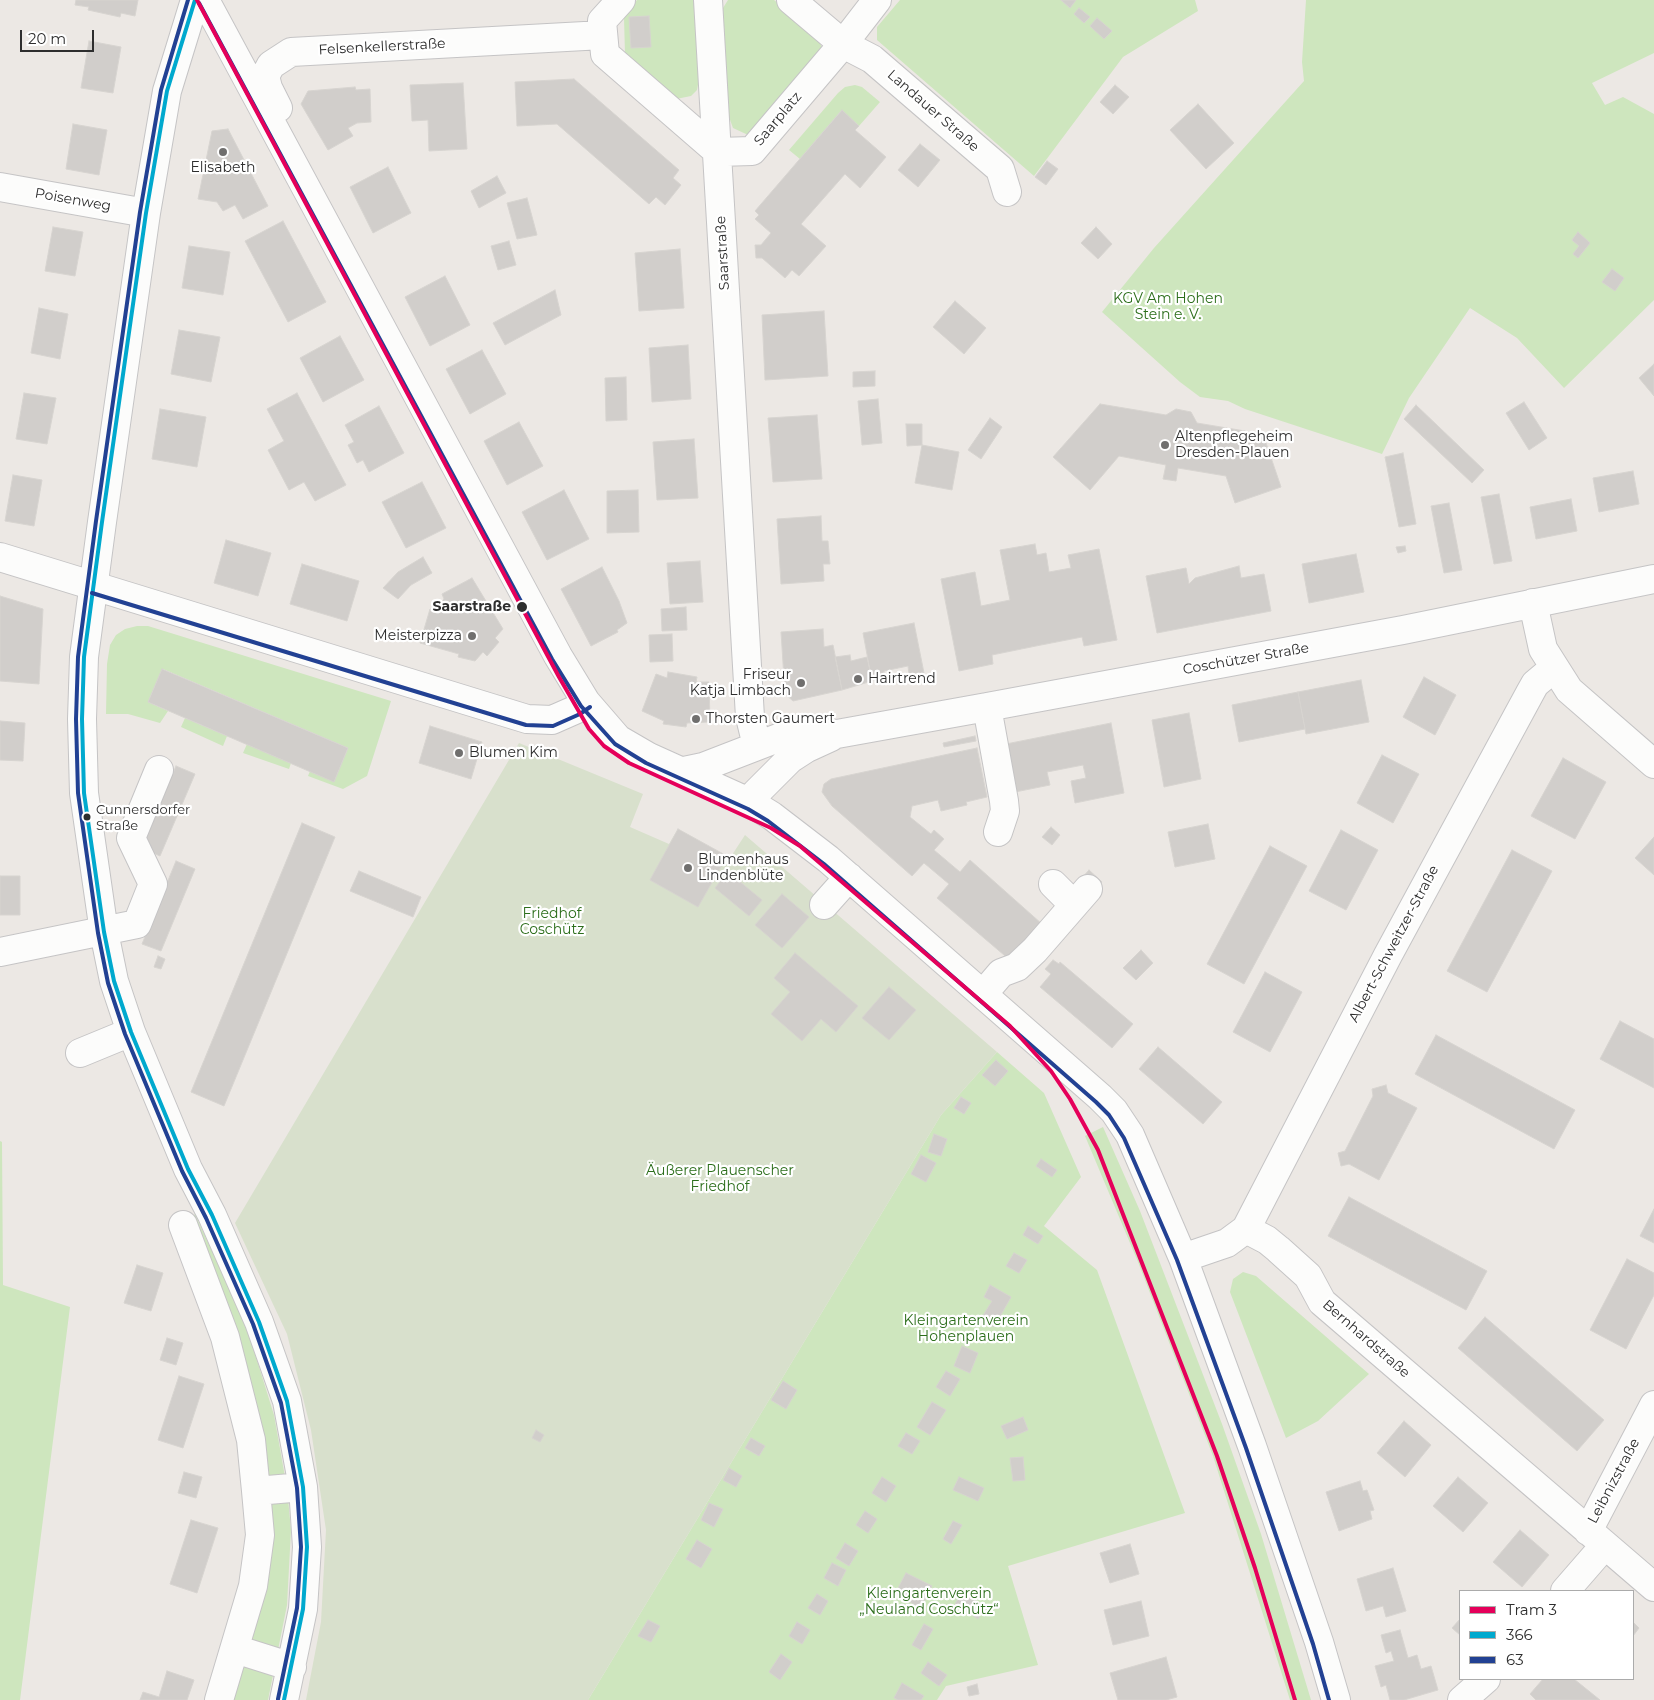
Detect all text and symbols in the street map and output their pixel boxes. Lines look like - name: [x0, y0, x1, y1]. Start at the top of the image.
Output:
- scale bar: [22, 20, 96, 52]
- text: 20 m: [28, 29, 66, 48]
- street label: Felsenkellerstraße: [318, 35, 446, 59]
- street label: Landauer Straße: [884, 67, 982, 155]
- street label: Saarplatz: [751, 89, 805, 149]
- marker: Elisabeth: [217, 146, 229, 158]
- place label: Elisabeth: [190, 160, 256, 176]
- street label: Poisenweg: [34, 185, 112, 215]
- street label: Saarstraße: [713, 215, 733, 291]
- park label: KGV Am Hohen Stein e. V.: [1113, 291, 1223, 324]
- place label: Altenpflegeheim Dresden-Plauen: [1175, 429, 1293, 462]
- marker: Altenpflegeheim Dresden-Plauen: [1159, 439, 1171, 451]
- place label: Saarstraße: [433, 599, 511, 615]
- marker: Saarstraße: [515, 600, 529, 614]
- place label: Meisterpizza: [374, 628, 462, 644]
- marker: Meisterpizza: [466, 630, 478, 642]
- street label: Coschützer Straße: [1182, 640, 1310, 678]
- place label: Friseur Katja Limbach: [690, 667, 791, 700]
- place label: Hairtrend: [868, 671, 936, 687]
- marker: Hairtrend: [852, 673, 864, 685]
- marker: Friseur Katja Limbach: [795, 677, 807, 689]
- place label: Thorsten Gaumert: [706, 711, 835, 727]
- marker: Thorsten Gaumert: [690, 713, 702, 725]
- place label: Blumen Kim: [469, 745, 558, 761]
- marker: Blumen Kim: [453, 747, 465, 759]
- place label: Cunnersdorfer Straße: [96, 802, 190, 833]
- marker: Cunnersdorfer Straße: [82, 812, 92, 822]
- place label: Blumenhaus Lindenblüte: [698, 852, 788, 884]
- marker: Blumenhaus Lindenblüte: [682, 862, 694, 874]
- street label: Albert-Schweitzer-Straße: [1345, 863, 1443, 1025]
- park label: Friedhof Coschütz: [520, 906, 584, 939]
- park label: Äußerer Plauenscher Friedhof: [646, 1163, 794, 1196]
- street label: Bernhardstraße: [1319, 1296, 1413, 1382]
- park label: Kleingartenverein Hohenplauen: [903, 1313, 1029, 1345]
- street label: Leibnizstraße: [1585, 1436, 1643, 1526]
- park label: Kleingartenverein „Neuland Coschütz“: [859, 1586, 999, 1618]
- legend: [1459, 1590, 1634, 1680]
- text: Tram 3: [1506, 1600, 1557, 1619]
- text: 366: [1506, 1625, 1533, 1644]
- text: 63: [1506, 1650, 1524, 1669]

